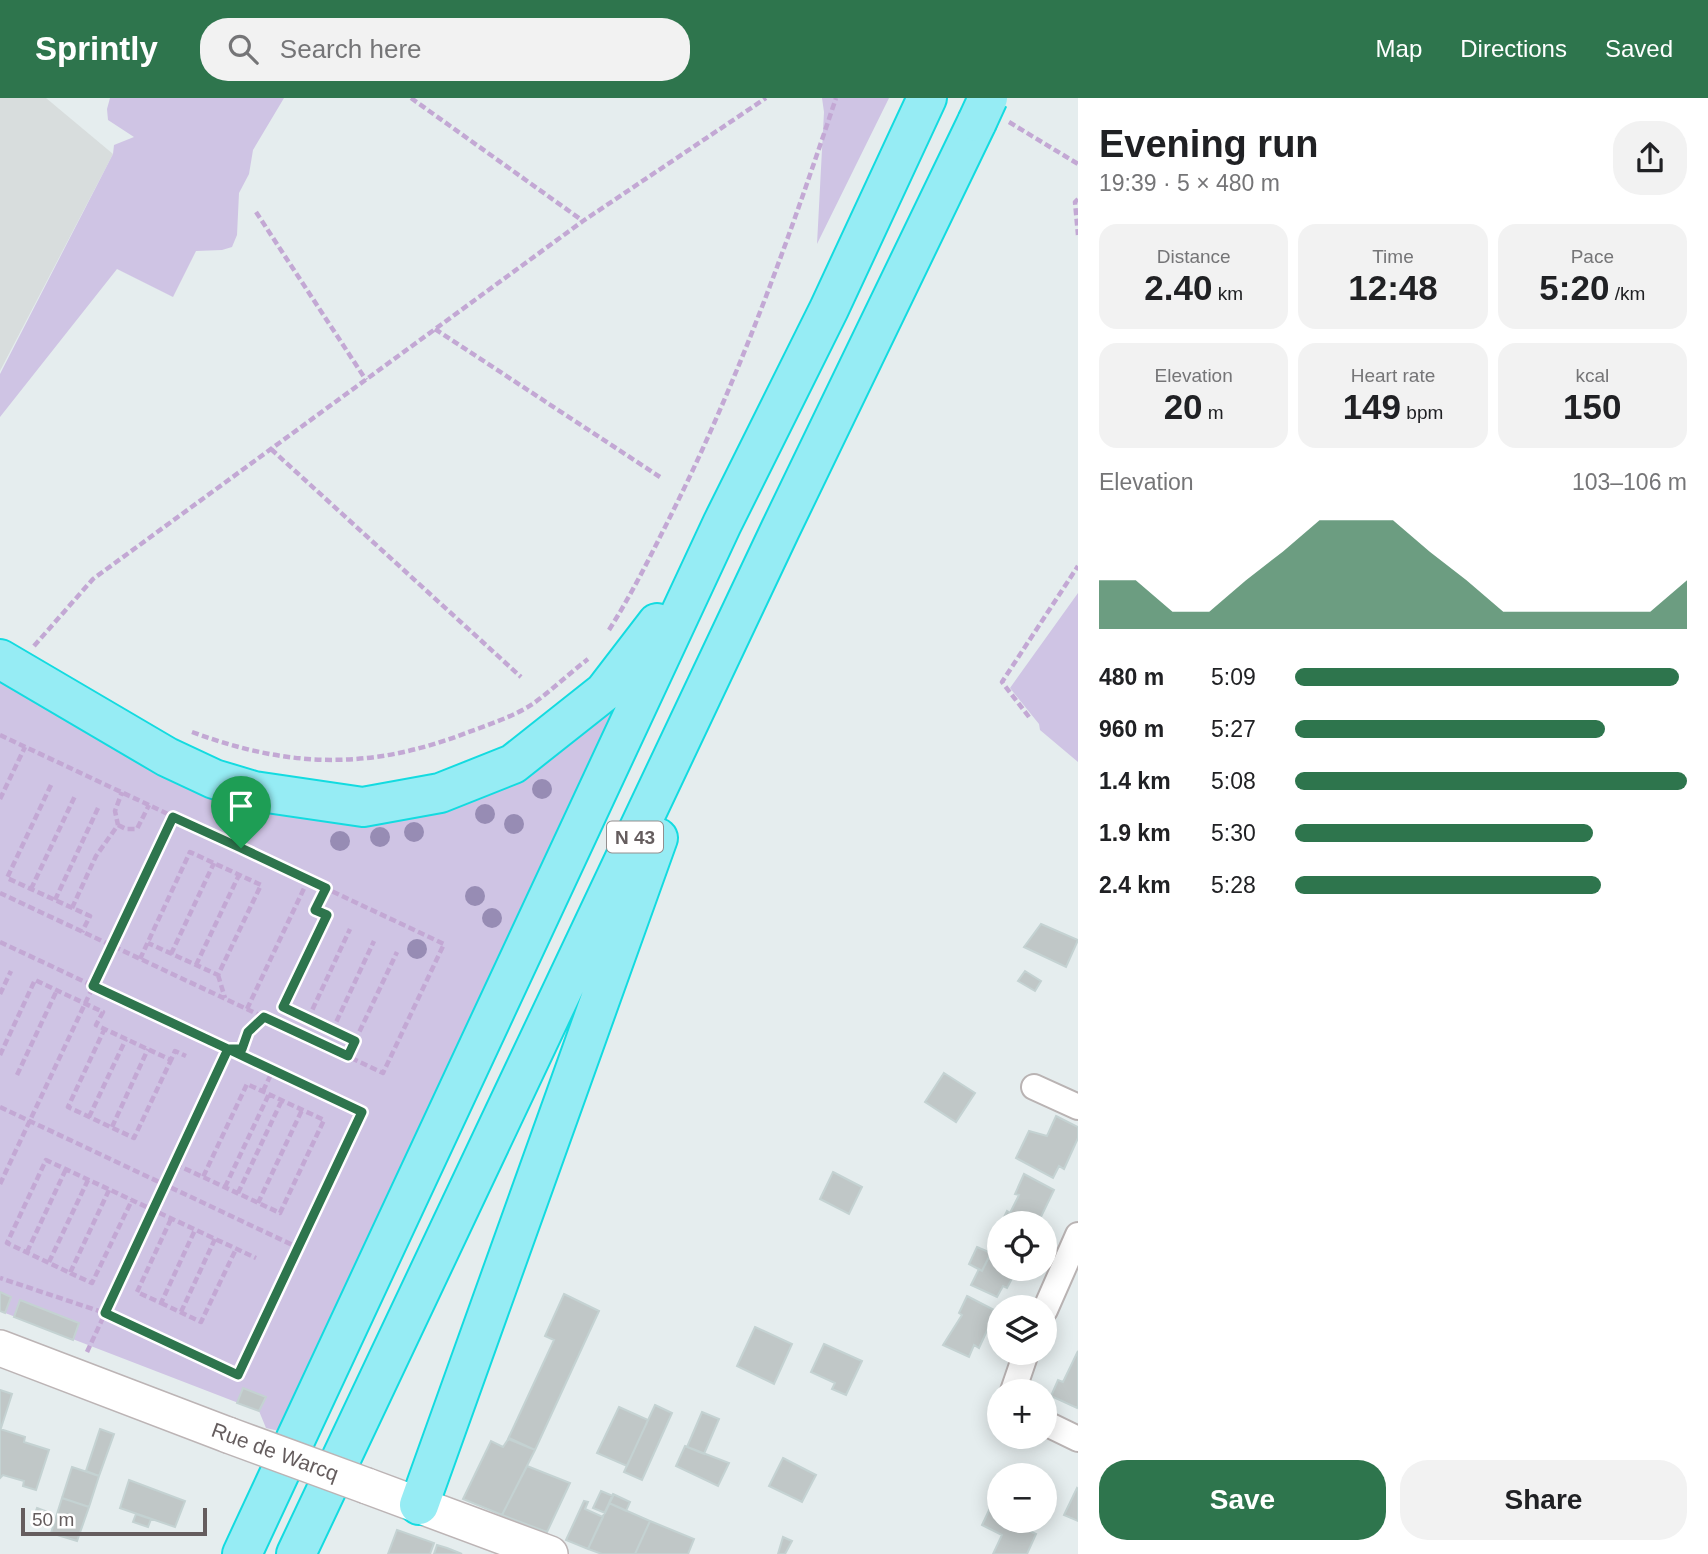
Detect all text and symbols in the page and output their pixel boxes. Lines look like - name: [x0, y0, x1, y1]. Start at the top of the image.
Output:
- search box: [200, 18, 690, 81]
- text: Sprintly: [35, 30, 158, 67]
- icon: search: [224, 30, 262, 68]
- text: Search here: [280, 34, 422, 64]
- text: Map: [1376, 35, 1422, 62]
- text: Directions: [1460, 35, 1567, 62]
- text: Saved: [1605, 35, 1673, 62]
- button: share: [1613, 121, 1687, 195]
- text: Evening run: [1099, 123, 1319, 165]
- text: 19:39 · 5 × 480 m: [1099, 170, 1280, 196]
- text: Distance: [1157, 246, 1231, 267]
- text: Time: [1372, 246, 1414, 267]
- text: Pace: [1571, 246, 1614, 267]
- text: 2.40: [1144, 268, 1212, 307]
- text: 12:48: [1348, 268, 1438, 307]
- text: 5:20: [1539, 268, 1609, 307]
- text: km: [1212, 283, 1243, 304]
- text: /km: [1609, 283, 1645, 304]
- text: Elevation: [1155, 365, 1233, 386]
- text: Heart rate: [1351, 365, 1435, 386]
- text: kcal: [1575, 365, 1609, 386]
- text: 20: [1164, 387, 1203, 426]
- text: 149: [1343, 387, 1401, 426]
- text: 150: [1563, 387, 1622, 426]
- text: m: [1203, 402, 1224, 423]
- text: bpm: [1401, 402, 1443, 423]
- text: Elevation: [1099, 469, 1194, 495]
- text: 103–106 m: [1572, 469, 1687, 495]
- text: 480 m: [1099, 664, 1164, 690]
- text: 5:09: [1211, 664, 1256, 690]
- text: 960 m: [1099, 716, 1164, 742]
- text: 5:27: [1211, 716, 1256, 742]
- text: 1.4 km: [1099, 768, 1171, 794]
- text: 5:08: [1211, 768, 1256, 794]
- pin: [211, 776, 271, 848]
- icon: arrive: [222, 787, 260, 825]
- text: 1.9 km: [1099, 820, 1171, 846]
- text: 5:30: [1211, 820, 1256, 846]
- road number: N 43: [607, 822, 663, 852]
- text: 2.4 km: [1099, 872, 1171, 898]
- text: 5:28: [1211, 872, 1256, 898]
- map controls: [987, 1211, 1057, 1533]
- button: locate: [987, 1211, 1057, 1281]
- button: layers: [987, 1295, 1057, 1365]
- button: +: [987, 1379, 1057, 1449]
- street label: Rue de Warcq: [209, 1418, 342, 1485]
- button: Save: [1099, 1460, 1386, 1540]
- button: Share: [1400, 1460, 1687, 1540]
- button: −: [987, 1463, 1057, 1533]
- scale bar: [21, 1505, 206, 1537]
- text: 50 m: [32, 1509, 74, 1530]

